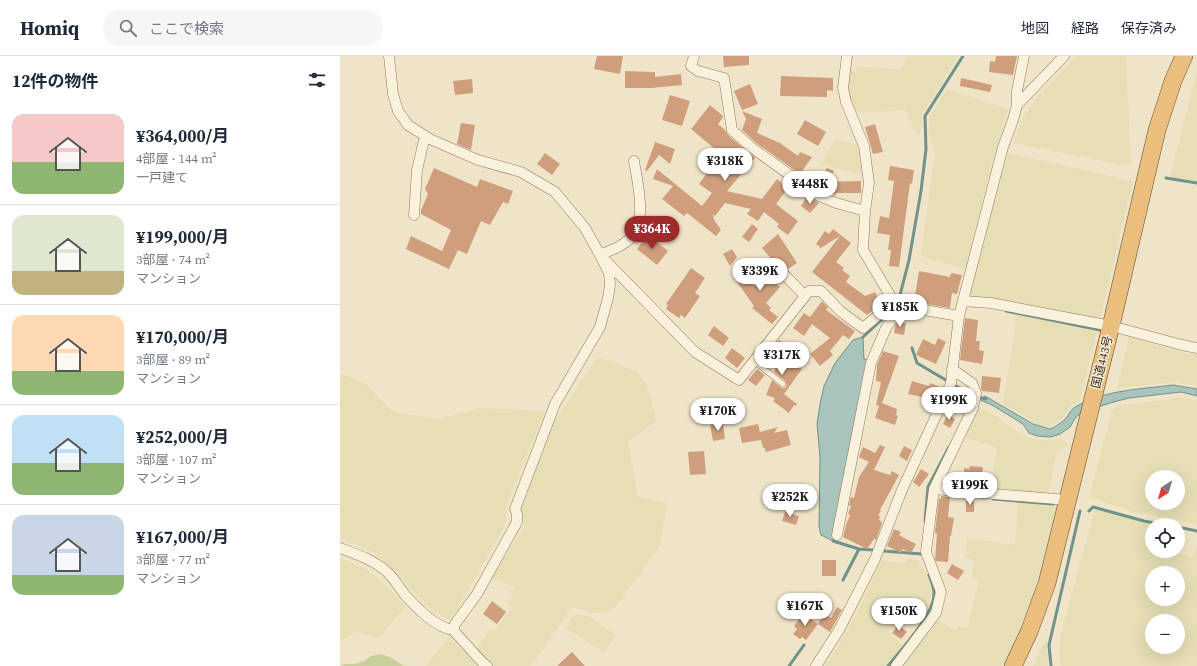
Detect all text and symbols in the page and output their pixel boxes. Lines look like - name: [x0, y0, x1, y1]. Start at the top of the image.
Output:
- search box: [103, 10, 383, 46]
- text: Homiq: [20, 15, 79, 41]
- icon: search: [117, 17, 139, 39]
- text: ここで検索: [149, 18, 224, 39]
- text: 地図: [1021, 18, 1049, 38]
- text: 経路: [1071, 18, 1099, 38]
- text: 保存済み: [1121, 18, 1177, 38]
- text: 12件の物件: [12, 69, 98, 93]
- icon: filters: [306, 69, 328, 91]
- text: ¥364,000/月: [136, 124, 229, 148]
- icon: home: [44, 130, 92, 178]
- pin: ¥318K: [697, 148, 753, 182]
- text: 4部屋 · 144 m²: [136, 150, 217, 167]
- text: ¥318K: [706, 152, 744, 169]
- text: 一戸建て: [136, 169, 188, 186]
- pin: ¥448K: [782, 171, 838, 205]
- text: ¥448K: [791, 175, 829, 192]
- pin: ¥364K: [624, 216, 680, 250]
- text: ¥364K: [633, 220, 671, 237]
- text: ¥199,000/月: [136, 225, 229, 249]
- icon: home: [44, 231, 92, 279]
- text: 3部屋 · 74 m²: [136, 251, 210, 268]
- pin: ¥339K: [732, 258, 788, 292]
- text: ¥339K: [741, 262, 779, 279]
- text: マンション: [136, 270, 201, 287]
- pin: ¥185K: [872, 294, 928, 328]
- text: ¥185K: [881, 298, 919, 315]
- text: ¥170,000/月: [136, 325, 229, 349]
- icon: home: [44, 331, 92, 379]
- street label: 国道443号: [1088, 334, 1116, 390]
- pin: ¥317K: [754, 342, 810, 376]
- text: ¥317K: [763, 346, 801, 363]
- text: 3部屋 · 89 m²: [136, 351, 210, 368]
- text: マンション: [136, 370, 201, 387]
- pin: ¥199K: [921, 387, 977, 421]
- text: ¥199K: [930, 391, 968, 408]
- pin: ¥170K: [690, 398, 746, 432]
- text: ¥170K: [699, 402, 737, 419]
- text: ¥252,000/月: [136, 425, 229, 449]
- icon: home: [44, 431, 92, 479]
- text: 3部屋 · 107 m²: [136, 451, 217, 468]
- text: マンション: [136, 470, 201, 487]
- north arrow: [1145, 470, 1185, 510]
- map controls: [1145, 470, 1185, 654]
- pin: ¥199K: [942, 472, 998, 506]
- text: ¥199K: [951, 476, 989, 493]
- pin: ¥252K: [762, 484, 818, 518]
- text: ¥252K: [771, 488, 809, 505]
- button: locate: [1145, 518, 1185, 558]
- text: ¥167,000/月: [136, 525, 229, 549]
- icon: home: [44, 531, 92, 579]
- text: 3部屋 · 77 m²: [136, 551, 210, 568]
- button: +: [1145, 566, 1185, 606]
- text: マンション: [136, 570, 201, 587]
- pin: ¥167K: [777, 593, 833, 627]
- text: ¥167K: [786, 597, 824, 614]
- pin: ¥150K: [871, 598, 927, 632]
- text: ¥150K: [880, 602, 918, 619]
- button: −: [1145, 614, 1185, 654]

